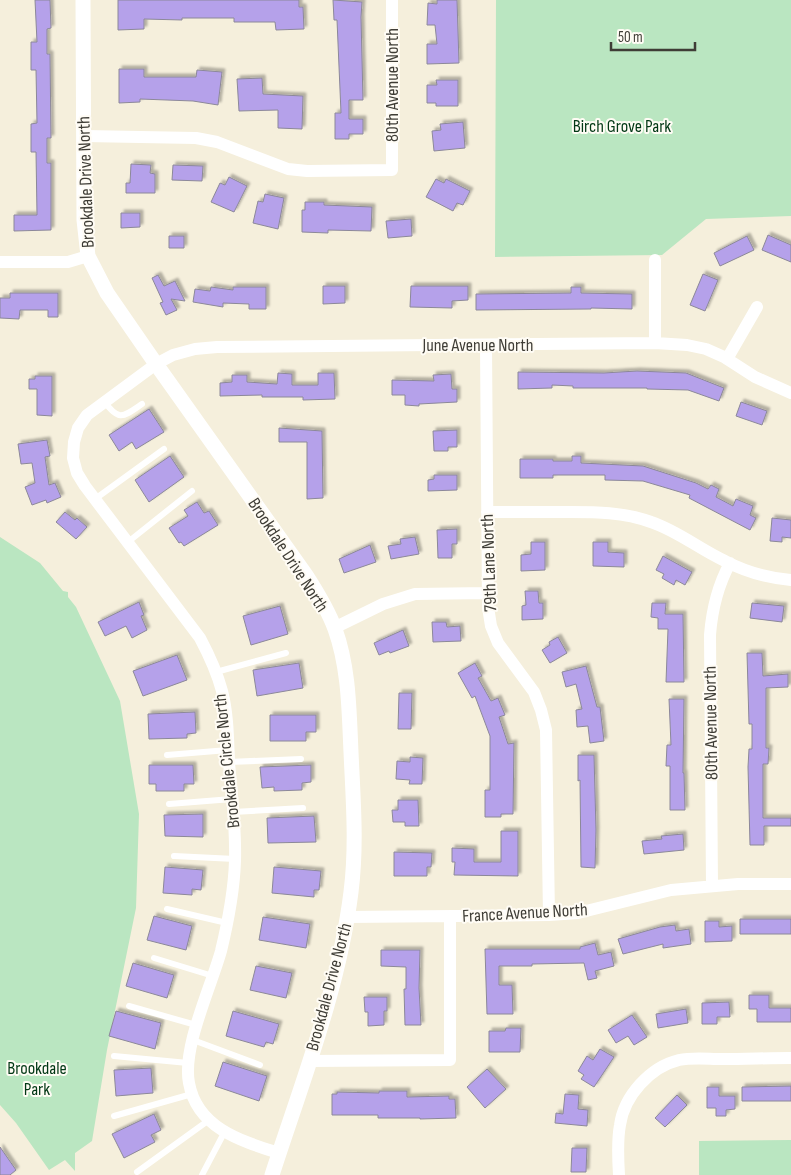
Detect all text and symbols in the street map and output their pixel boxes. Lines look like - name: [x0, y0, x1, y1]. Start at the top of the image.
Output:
- scale bar: [611, 20, 695, 52]
- street label: 80th Avenue North: [382, 28, 403, 142]
- text: 50 m: [618, 28, 643, 47]
- street label: Brookdale Drive North: [73, 116, 99, 248]
- park label: Birch Grove Park: [573, 116, 671, 137]
- street label: June Avenue North: [421, 335, 534, 356]
- street label: Brookdale Drive North: [243, 494, 333, 616]
- street label: 79th Lane North: [477, 514, 501, 612]
- street label: 80th Avenue North: [700, 666, 722, 780]
- street label: Brookdale Circle North: [209, 693, 245, 829]
- street label: France Avenue North: [462, 899, 588, 927]
- street label: Brookdale Drive North: [302, 921, 356, 1053]
- park label: Brookdale Park: [7, 1058, 67, 1100]

